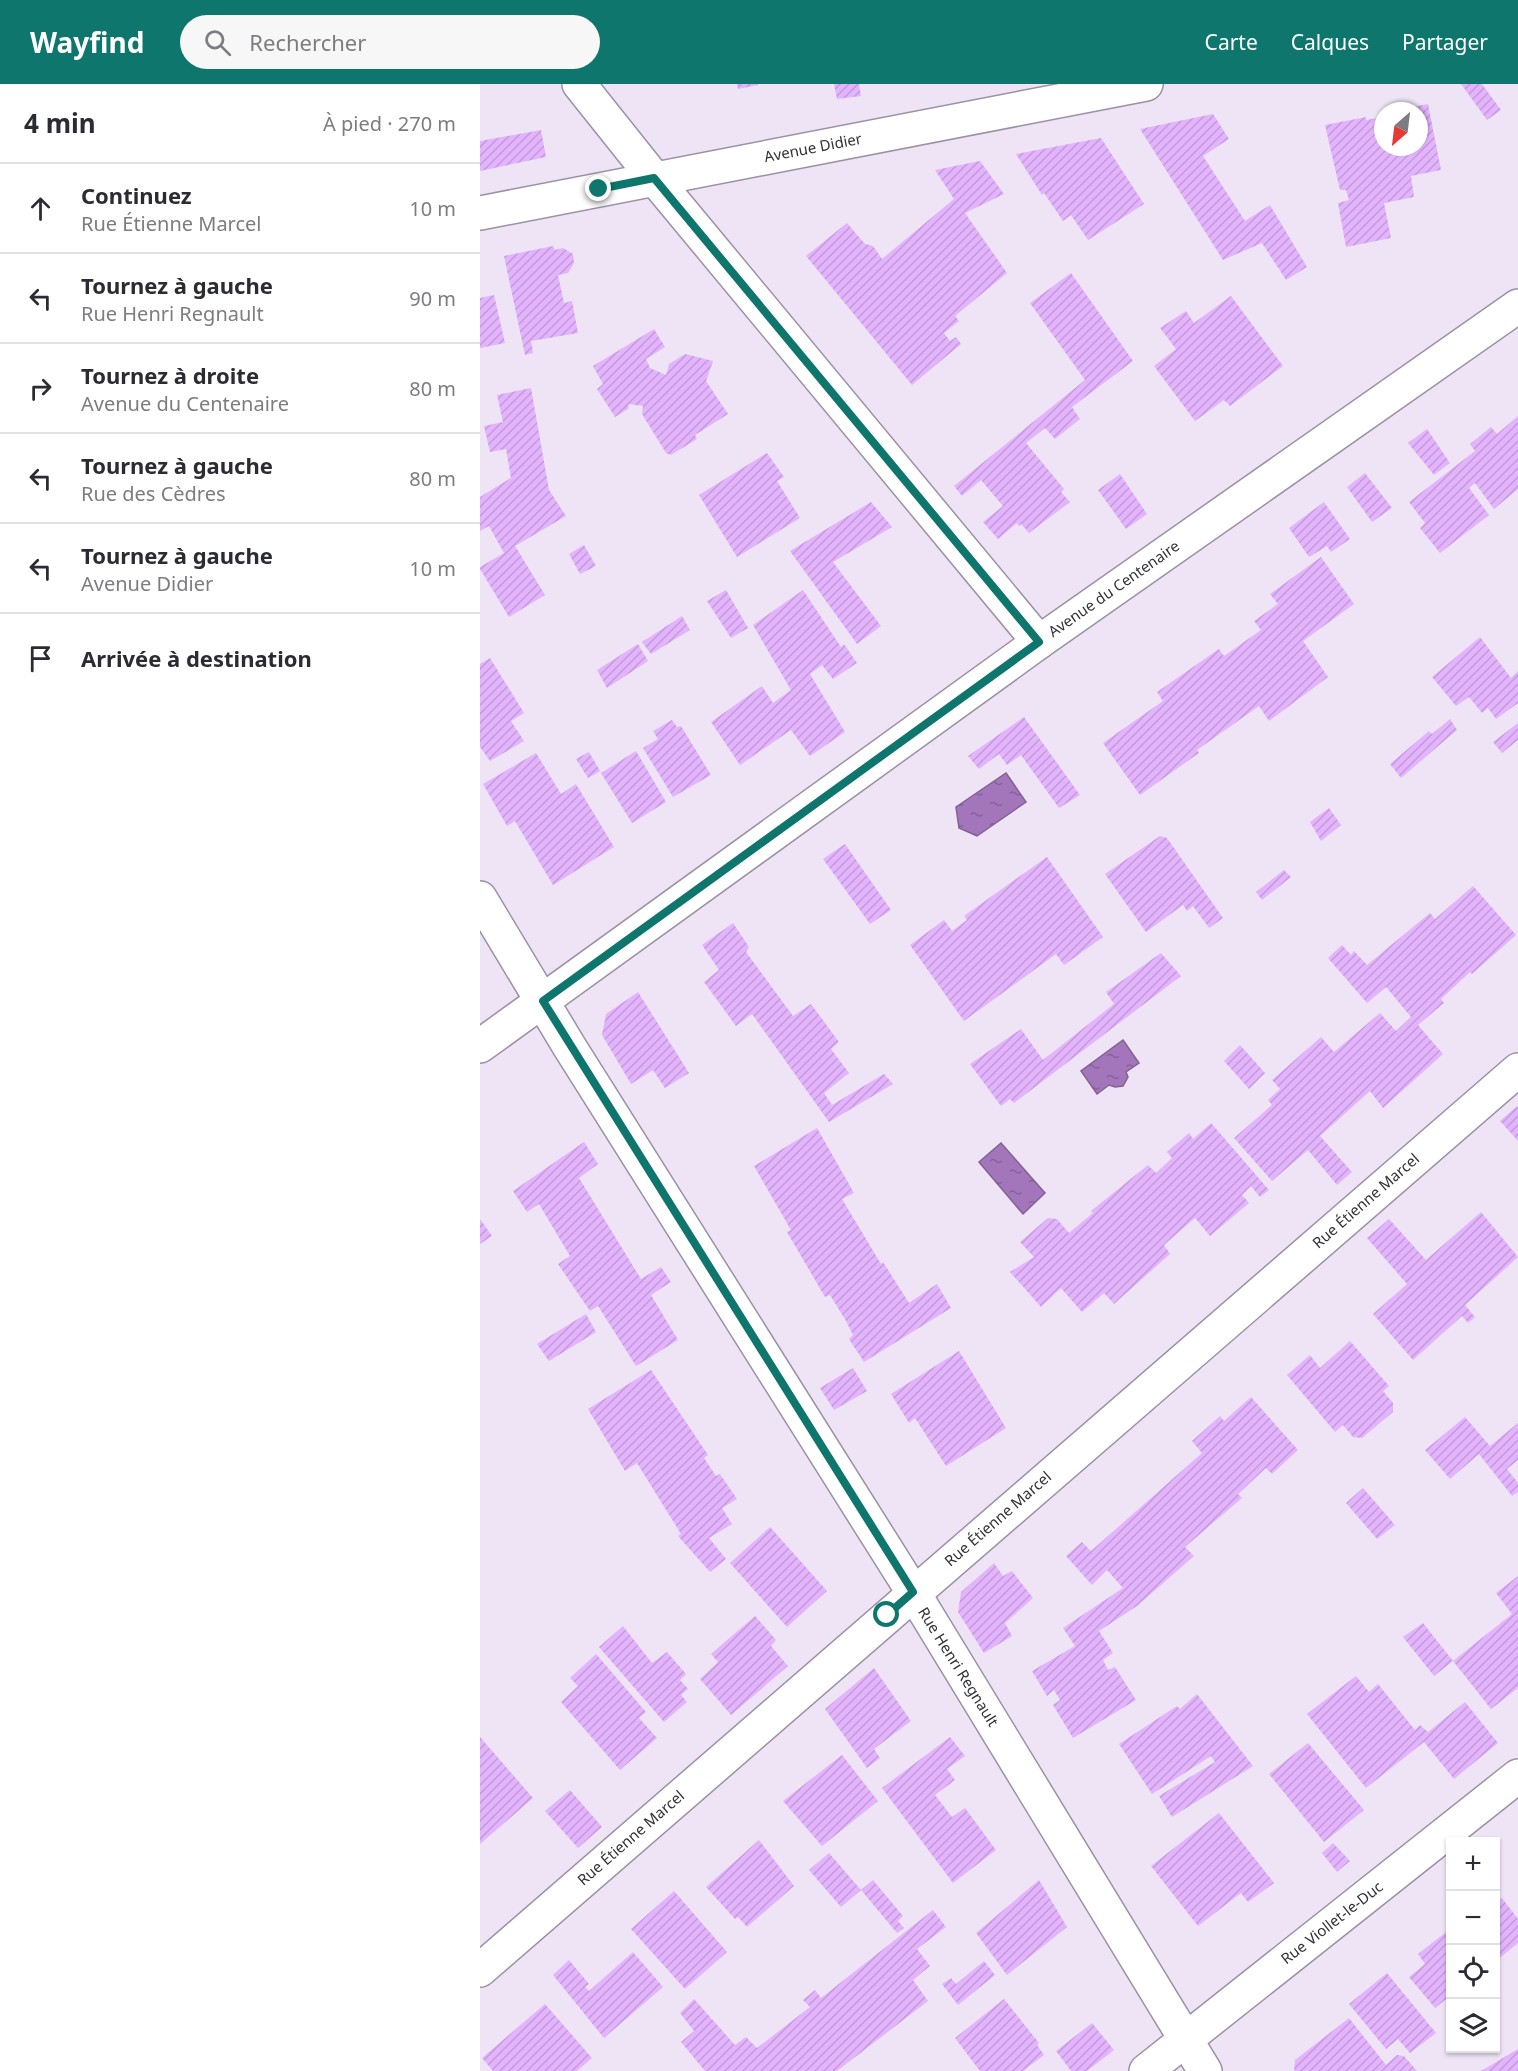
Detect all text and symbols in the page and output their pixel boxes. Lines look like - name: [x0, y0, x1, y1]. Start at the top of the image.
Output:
- search box: [180, 15, 600, 69]
- text: Wayfind: [30, 23, 144, 61]
- icon: search: [201, 26, 234, 59]
- text: Rechercher: [249, 27, 366, 57]
- text: Carte: [1205, 28, 1258, 56]
- text: Calques: [1291, 28, 1369, 56]
- text: Partager: [1402, 28, 1488, 56]
- north arrow: [1374, 102, 1428, 156]
- text: 4 min: [24, 105, 96, 141]
- text: À pied · 270 m: [323, 110, 456, 137]
- street label: Avenue Didier: [762, 128, 863, 166]
- route end: [585, 175, 611, 201]
- text: Continuez: [81, 180, 192, 210]
- icon: ahead: [24, 192, 57, 225]
- text: 10 m: [409, 195, 456, 222]
- text: Rue Étienne Marcel: [81, 210, 262, 237]
- text: Tournez à gauche: [81, 270, 273, 300]
- icon: left: [24, 282, 57, 315]
- text: 90 m: [409, 285, 456, 312]
- text: Rue Henri Regnault: [81, 300, 264, 327]
- text: Tournez à droite: [81, 360, 259, 390]
- icon: right: [24, 372, 57, 405]
- text: 80 m: [409, 375, 456, 402]
- text: Avenue du Centenaire: [81, 390, 289, 417]
- text: Tournez à gauche: [81, 450, 273, 480]
- icon: left: [24, 462, 57, 495]
- text: 80 m: [409, 465, 456, 492]
- text: Rue des Cèdres: [81, 480, 226, 507]
- street label: Avenue du Centenaire: [1044, 535, 1183, 641]
- text: Tournez à gauche: [81, 540, 273, 570]
- icon: left: [24, 552, 57, 585]
- text: 10 m: [409, 555, 456, 582]
- text: Avenue Didier: [81, 570, 213, 597]
- icon: arrive: [24, 642, 57, 675]
- text: Arrivée à destination: [81, 643, 312, 673]
- street label: Rue Étienne Marcel: [1308, 1148, 1423, 1252]
- street label: Rue Étienne Marcel: [940, 1466, 1055, 1570]
- route start: [873, 1601, 899, 1627]
- street label: Rue Henri Regnault: [914, 1603, 1004, 1730]
- street label: Rue Étienne Marcel: [573, 1785, 688, 1889]
- map controls: [1446, 1837, 1500, 2053]
- button: +: [1446, 1837, 1500, 1891]
- street label: Rue Viollet-le-Duc: [1276, 1876, 1386, 1968]
- button: −: [1446, 1891, 1500, 1945]
- button: locate: [1446, 1945, 1500, 1999]
- button: layers: [1446, 1999, 1500, 2053]

